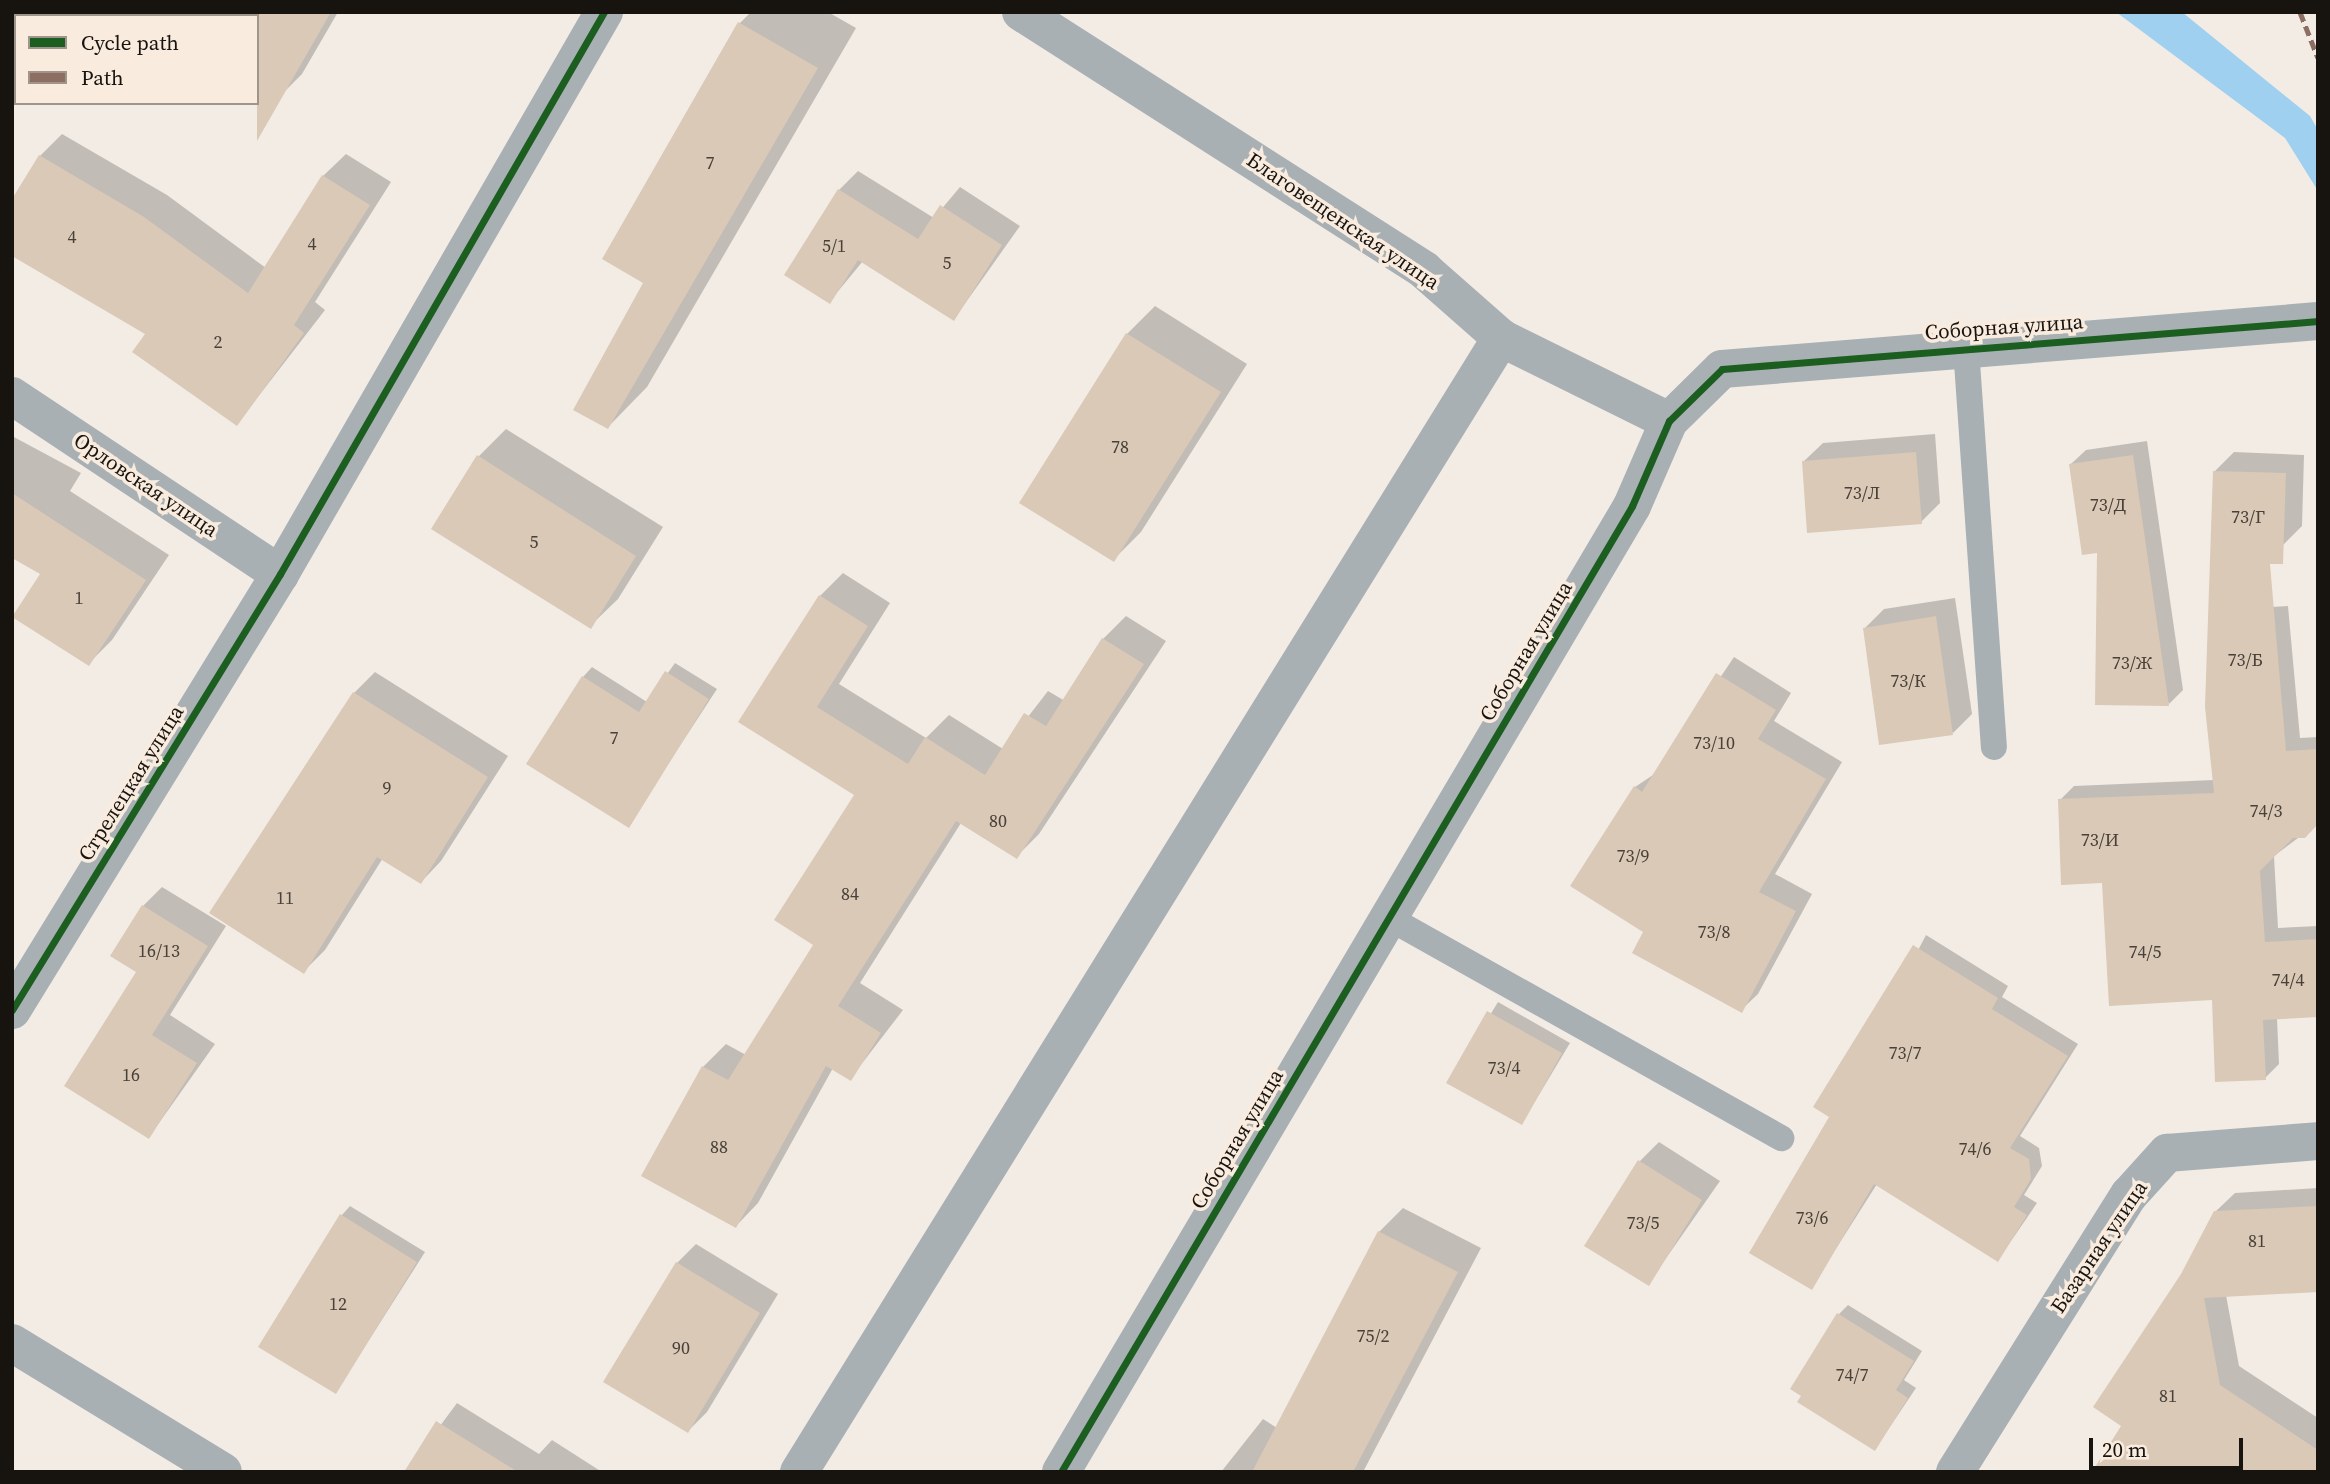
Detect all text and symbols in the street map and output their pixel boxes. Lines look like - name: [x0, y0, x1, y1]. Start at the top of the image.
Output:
- legend: [14, 14, 259, 105]
- text: Cycle path: [81, 28, 179, 57]
- text: Path: [81, 63, 124, 92]
- street label: Благовещенская улица: [1242, 147, 1444, 295]
- house number: 7: [706, 152, 714, 174]
- house number: 4: [68, 226, 76, 248]
- house number: 4: [308, 233, 316, 255]
- house number: 5/1: [822, 235, 846, 257]
- house number: 5: [943, 252, 951, 274]
- street label: Соборная улица: [1924, 309, 2084, 345]
- house number: 2: [214, 331, 222, 353]
- street label: Орловская улица: [69, 427, 223, 543]
- house number: 78: [1111, 436, 1129, 458]
- house number: 73/Л: [1844, 482, 1880, 504]
- house number: 73/Д: [2090, 494, 2126, 516]
- house number: 73/Г: [2231, 506, 2265, 528]
- house number: 5: [530, 531, 538, 553]
- street label: Соборная улица: [1474, 576, 1578, 726]
- house number: 1: [75, 587, 83, 609]
- house number: 73/Б: [2227, 649, 2263, 671]
- house number: 73/Ж: [2112, 652, 2152, 674]
- house number: 73/К: [1890, 670, 1926, 692]
- street label: Стрелецкая улица: [73, 700, 189, 866]
- house number: 7: [610, 727, 618, 749]
- house number: 73/10: [1693, 732, 1735, 754]
- house number: 9: [383, 777, 391, 799]
- house number: 74/3: [2250, 800, 2282, 822]
- house number: 80: [989, 810, 1007, 832]
- house number: 73/И: [2081, 829, 2119, 851]
- house number: 73/9: [1617, 845, 1649, 867]
- house number: 84: [841, 883, 859, 905]
- house number: 11: [276, 887, 294, 909]
- house number: 73/8: [1698, 921, 1730, 943]
- house number: 16/13: [138, 940, 180, 962]
- house number: 74/5: [2129, 941, 2161, 963]
- house number: 74/4: [2272, 969, 2304, 991]
- house number: 73/7: [1889, 1042, 1921, 1064]
- house number: 73/4: [1488, 1057, 1520, 1079]
- house number: 16: [122, 1064, 140, 1086]
- street label: Соборная улица: [1185, 1064, 1289, 1214]
- house number: 88: [710, 1136, 728, 1158]
- house number: 74/6: [1959, 1138, 1991, 1160]
- street label: Базарная улица: [2045, 1176, 2153, 1318]
- house number: 73/6: [1796, 1207, 1828, 1229]
- house number: 73/5: [1627, 1212, 1659, 1234]
- house number: 81: [2248, 1230, 2266, 1252]
- house number: 12: [329, 1293, 347, 1315]
- house number: 75/2: [1357, 1325, 1389, 1347]
- house number: 90: [672, 1337, 690, 1359]
- house number: 74/7: [1836, 1364, 1868, 1386]
- house number: 81: [2159, 1385, 2177, 1407]
- scale bar: [2092, 1424, 2246, 1468]
- text: 20 m: [2102, 1435, 2147, 1464]

